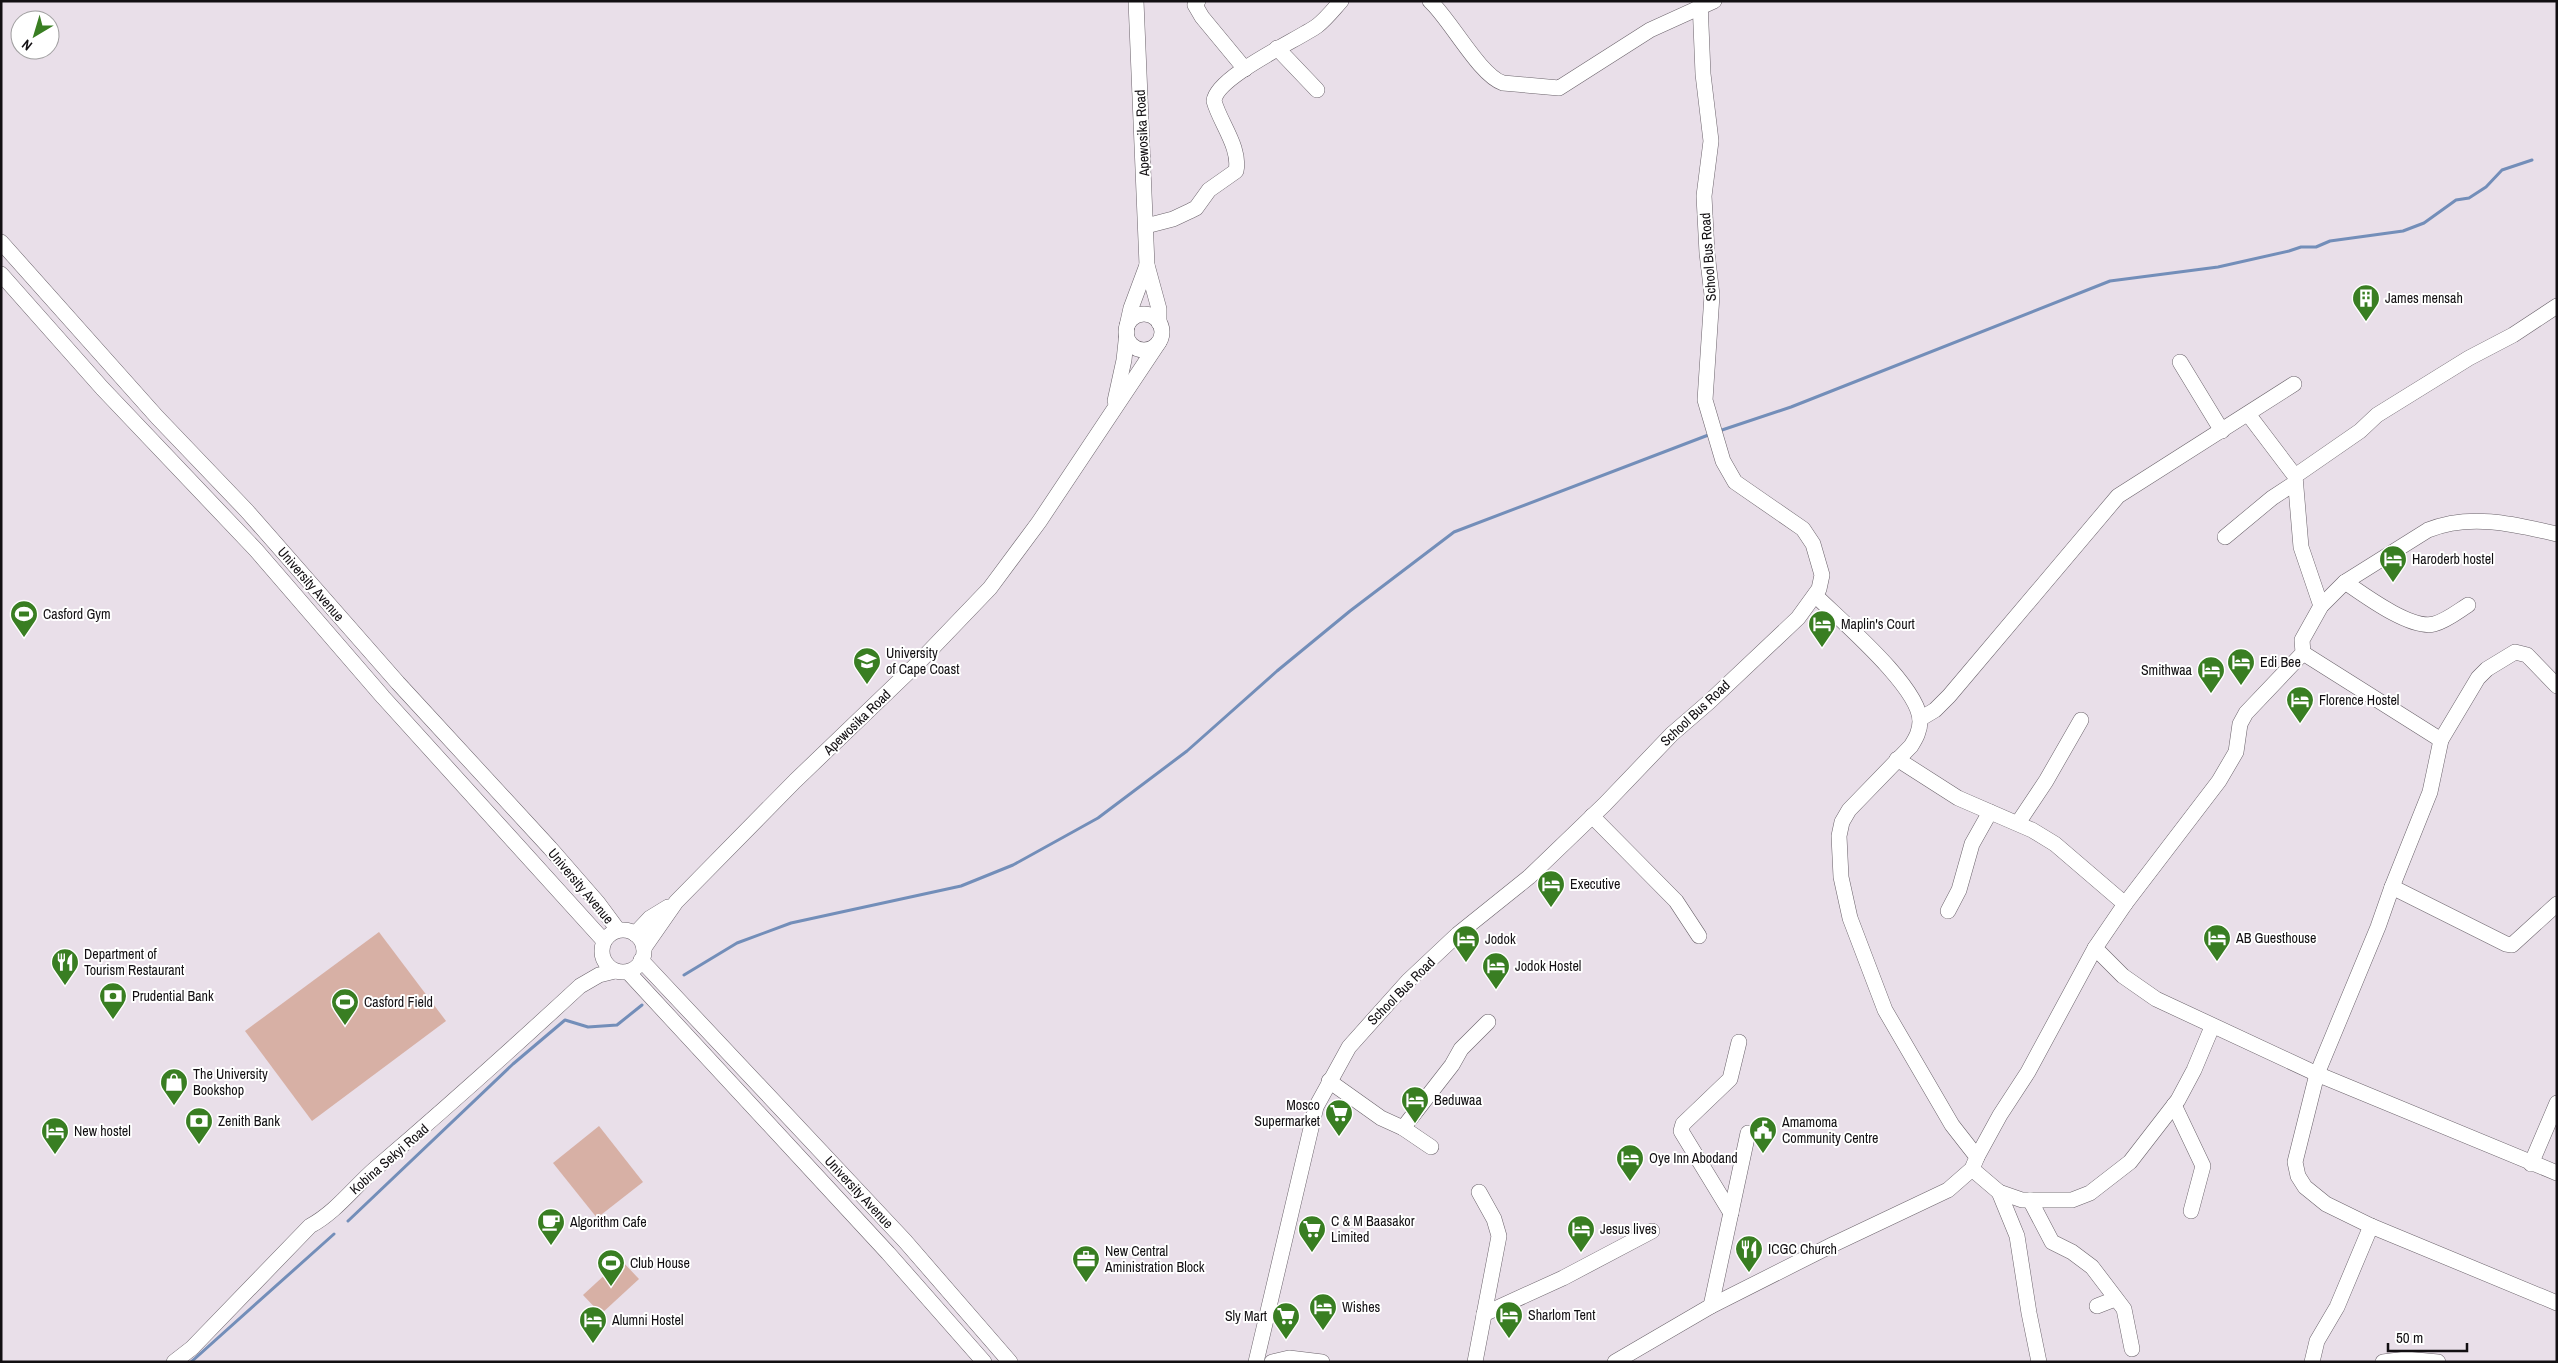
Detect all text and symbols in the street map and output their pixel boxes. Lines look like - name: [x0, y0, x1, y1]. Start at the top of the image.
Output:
- north arrow: [10, 10, 60, 60]
- text: N: [18, 36, 36, 55]
- street label: Apewosika Road: [1131, 89, 1153, 178]
- street label: School Bus Road: [1696, 212, 1720, 302]
- building icon: James mensah: [2351, 283, 2381, 322]
- place label: James mensah: [2385, 289, 2463, 307]
- street label: University Avenue: [274, 543, 348, 625]
- hotel icon: Haroderb hostel: [2378, 544, 2408, 583]
- place label: Haroderb hostel: [2412, 550, 2494, 568]
- sports icon: Casford Gym: [9, 599, 39, 638]
- place label: Casford Gym: [43, 605, 111, 623]
- hotel icon: Maplin's Court: [1807, 609, 1837, 648]
- place label: Maplin's Court: [1841, 615, 1915, 633]
- place label: University of Cape Coast: [886, 644, 959, 678]
- school or university icon: University of Cape Coast: [852, 646, 882, 685]
- hotel icon: Edi Bee: [2226, 647, 2256, 686]
- place label: Edi Bee: [2260, 653, 2301, 671]
- hotel icon: Smithwaa: [2196, 655, 2226, 694]
- place label: Smithwaa: [2141, 661, 2193, 679]
- street label: School Bus Road: [1656, 676, 1734, 750]
- street label: Apewosika Road: [819, 685, 894, 759]
- hotel icon: Florence Hostel: [2285, 685, 2315, 724]
- place label: Florence Hostel: [2319, 691, 2399, 709]
- street label: University Avenue: [544, 845, 618, 927]
- hotel icon: Executive: [1536, 869, 1566, 908]
- place label: Executive: [1570, 875, 1620, 893]
- hotel icon: AB Guesthouse: [2202, 923, 2232, 962]
- hotel icon: Jodok: [1451, 924, 1481, 963]
- place label: AB Guesthouse: [2235, 929, 2316, 947]
- place label: Jodok: [1485, 930, 1516, 948]
- place label: Department of Tourism Restaurant: [84, 945, 184, 979]
- restaurant icon: Department of Tourism Restaurant: [50, 947, 80, 986]
- hotel icon: Jodok Hostel: [1481, 951, 1511, 990]
- street label: School Bus Road: [1363, 953, 1439, 1029]
- place label: Jodok Hostel: [1515, 957, 1581, 975]
- bank icon: Prudential Bank: [98, 981, 128, 1020]
- place label: Prudential Bank: [132, 987, 214, 1005]
- sports icon: Casford Field: [330, 987, 360, 1026]
- place label: Casford Field: [364, 993, 433, 1011]
- place label: The University Bookshop: [193, 1065, 268, 1099]
- shop icon: The University Bookshop: [159, 1067, 189, 1106]
- hotel icon: Beduwaa: [1400, 1085, 1430, 1124]
- place label: Beduwaa: [1434, 1091, 1482, 1109]
- place label: Mosco Supermarket: [1254, 1096, 1320, 1130]
- supermarket icon: Mosco Supermarket: [1324, 1098, 1354, 1137]
- bank icon: Zenith Bank: [184, 1106, 214, 1145]
- place label: Zenith Bank: [218, 1112, 280, 1130]
- place label: Amamoma Community Centre: [1781, 1113, 1878, 1147]
- public building icon: Amamoma Community Centre: [1748, 1115, 1778, 1154]
- hotel icon: New hostel: [40, 1116, 70, 1155]
- street label: Kobina Sekyi Road: [346, 1120, 432, 1198]
- place label: New hostel: [74, 1122, 131, 1140]
- hotel icon: Oye Inn Abodand: [1615, 1143, 1645, 1182]
- place label: Oye Inn Abodand: [1649, 1149, 1738, 1167]
- street label: University Avenue: [821, 1152, 897, 1232]
- cafe icon: Algorithm Cafe: [536, 1207, 566, 1246]
- place label: C & M Baasakor Limited: [1331, 1212, 1415, 1246]
- place label: Algorithm Cafe: [569, 1213, 647, 1231]
- supermarket icon: C & M Baasakor Limited: [1297, 1214, 1327, 1253]
- hotel icon: Jesus lives: [1566, 1214, 1596, 1253]
- place label: Jesus lives: [1600, 1220, 1657, 1238]
- restaurant icon: ICGC Church: [1734, 1234, 1764, 1273]
- place label: ICGC Church: [1768, 1240, 1837, 1258]
- place label: New Central Aministration Block: [1104, 1242, 1205, 1276]
- office icon: New Central Aministration Block: [1071, 1244, 1101, 1283]
- sports icon: Club House: [596, 1248, 626, 1287]
- place label: Club House: [630, 1254, 690, 1272]
- hotel icon: Wishes: [1308, 1292, 1338, 1331]
- place label: Wishes: [1342, 1298, 1381, 1316]
- hotel icon: Sharlom Tent: [1494, 1300, 1524, 1339]
- supermarket icon: Sly Mart: [1271, 1301, 1301, 1340]
- hotel icon: Alumni Hostel: [578, 1305, 608, 1344]
- place label: Sharlom Tent: [1528, 1306, 1595, 1324]
- place label: Sly Mart: [1225, 1307, 1267, 1325]
- place label: Alumni Hostel: [611, 1311, 683, 1329]
- scale bar: [2388, 1320, 2467, 1352]
- text: 50 m: [2396, 1327, 2423, 1348]

